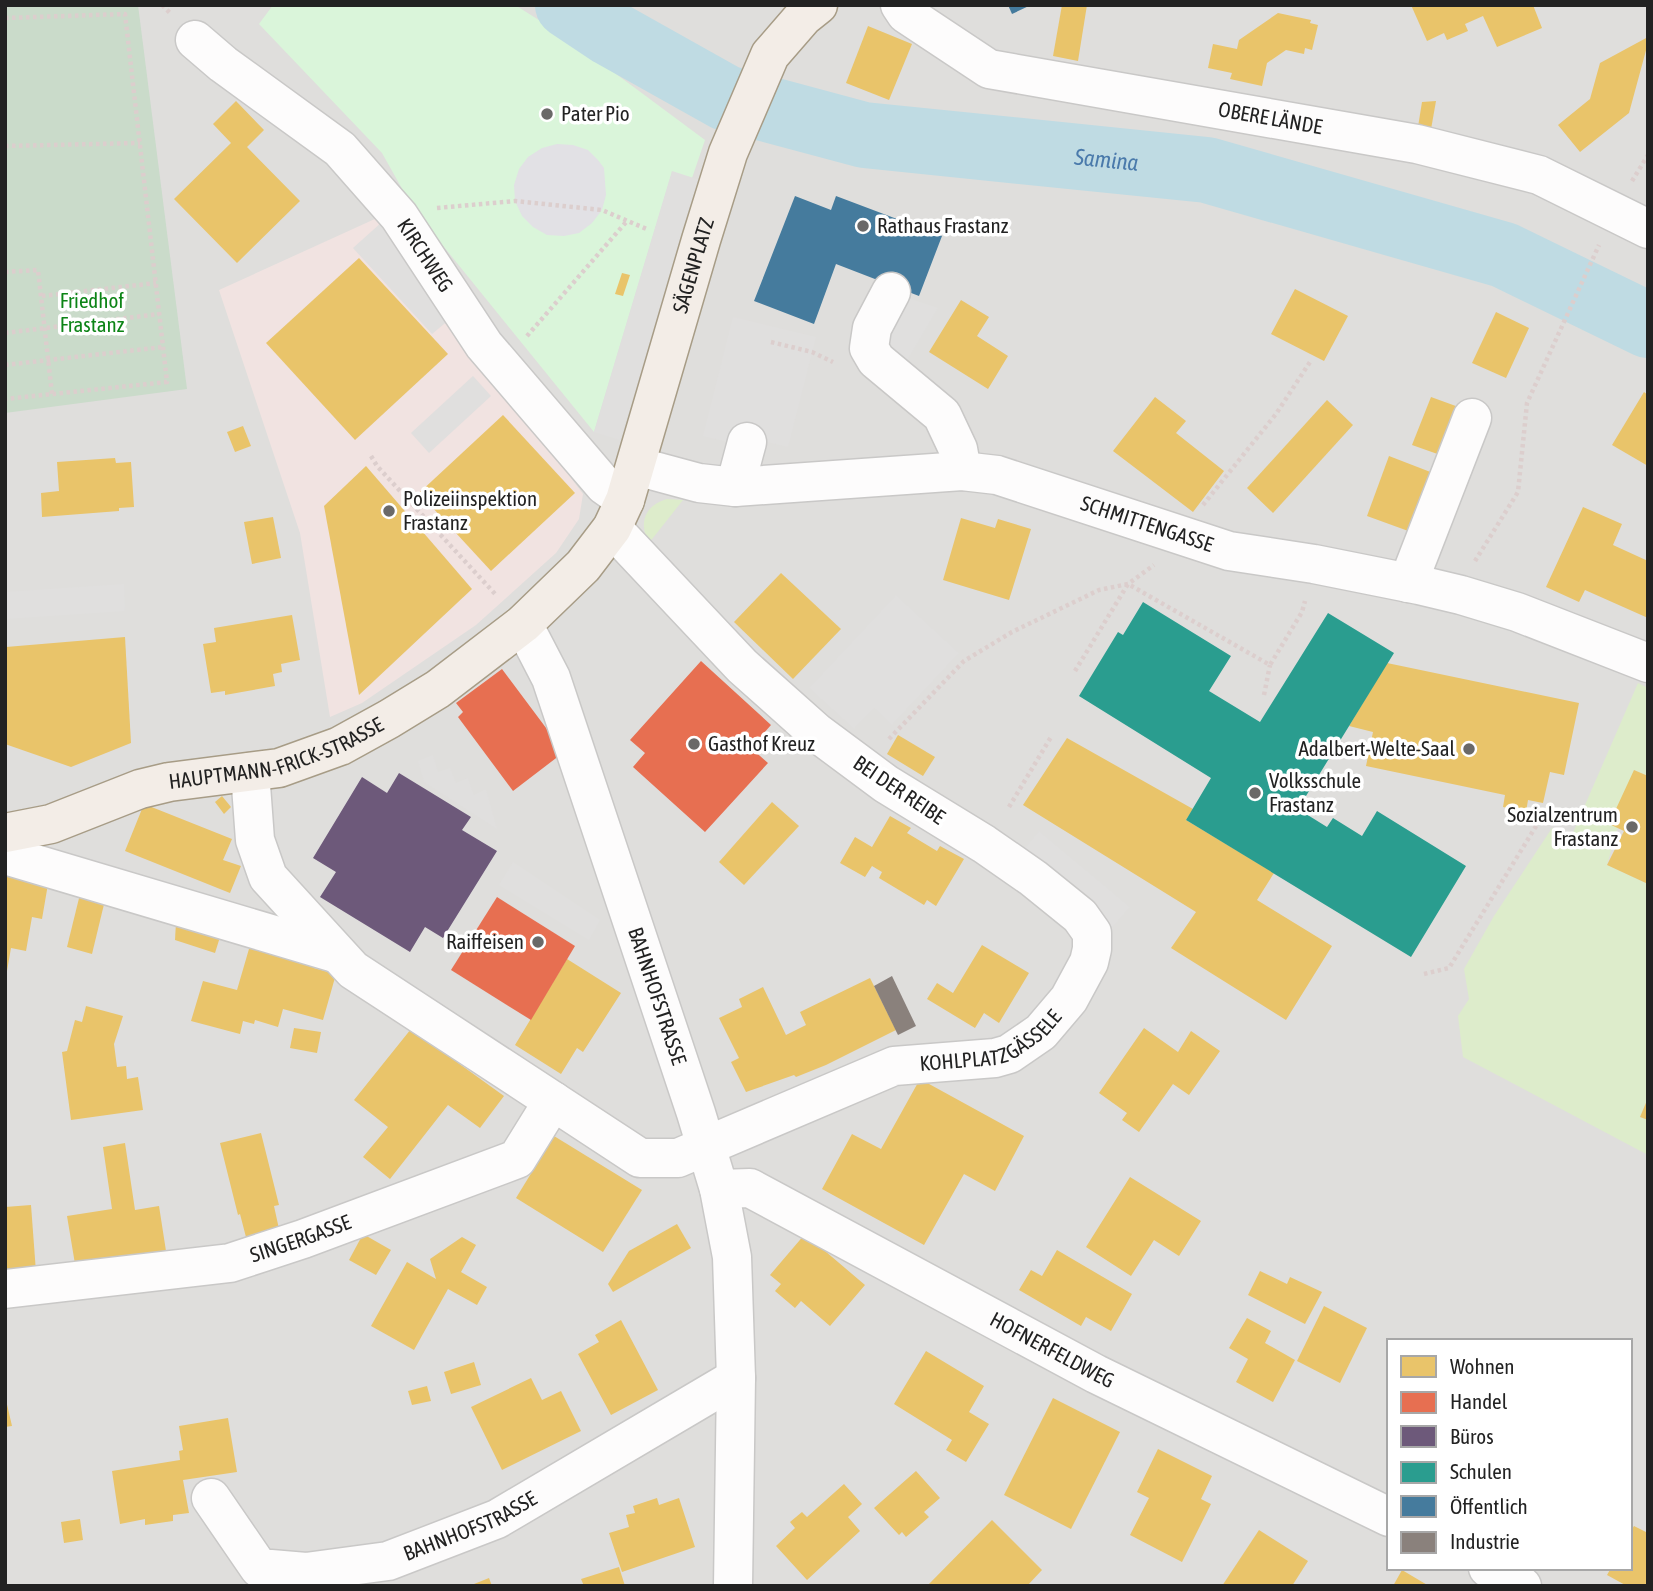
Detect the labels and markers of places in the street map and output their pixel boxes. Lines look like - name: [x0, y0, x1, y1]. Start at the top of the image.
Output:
- place label: Pater Pio: [561, 101, 630, 125]
- marker: Pater Pio: [539, 106, 555, 122]
- place label: Rathaus Frastanz: [877, 213, 1009, 237]
- marker: Rathaus Frastanz: [855, 218, 871, 234]
- place label: Polizeiinspektion Frastanz: [403, 486, 537, 534]
- marker: Polizeiinspektion Frastanz: [381, 503, 397, 519]
- place label: Gasthof Kreuz: [708, 731, 815, 755]
- marker: Gasthof Kreuz: [686, 736, 702, 752]
- place label: Adalbert-Welte-Saal: [1298, 736, 1455, 760]
- marker: Adalbert-Welte-Saal: [1461, 741, 1477, 757]
- place label: Volksschule Frastanz: [1269, 768, 1361, 816]
- marker: Volksschule Frastanz: [1247, 785, 1263, 801]
- place label: Sozialzentrum Frastanz: [1507, 802, 1618, 850]
- marker: Sozialzentrum Frastanz: [1624, 819, 1640, 835]
- place label: Raiffeisen: [446, 929, 524, 953]
- marker: Raiffeisen: [530, 934, 546, 950]

